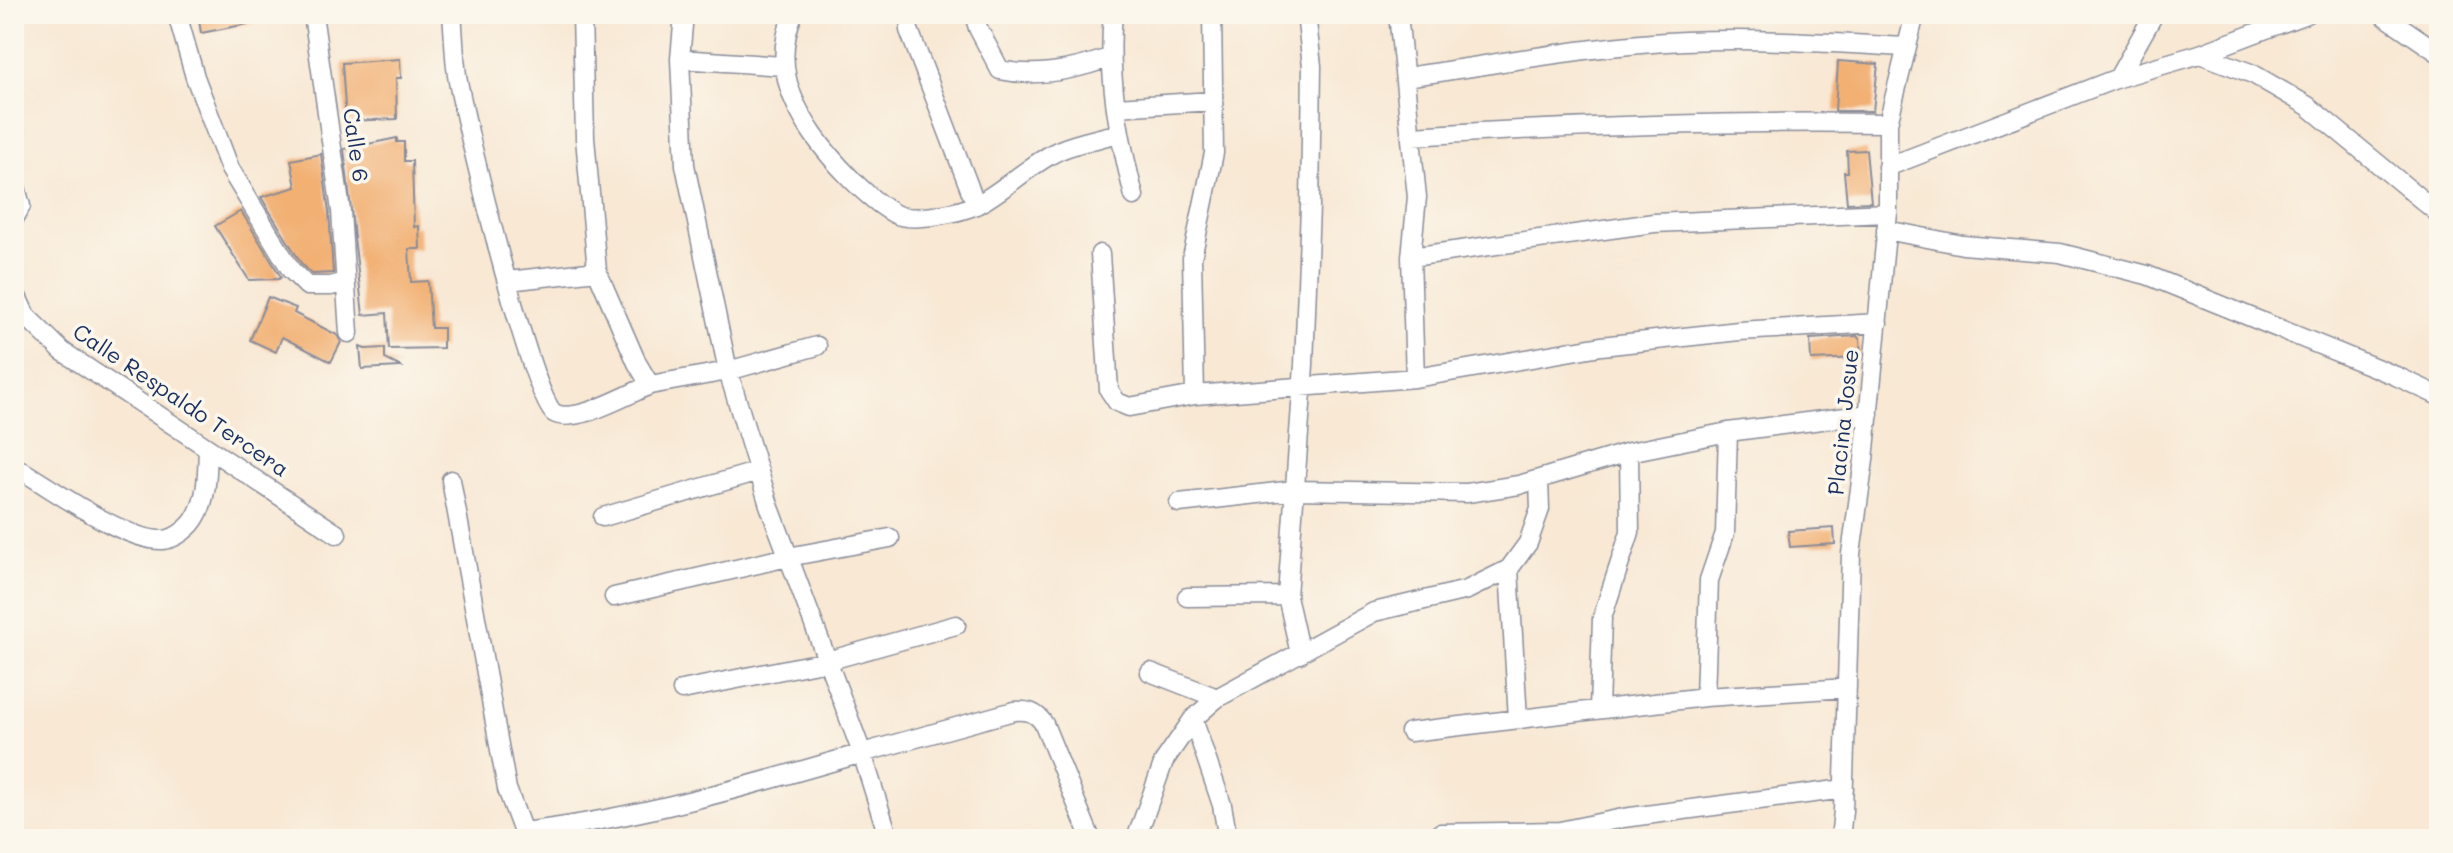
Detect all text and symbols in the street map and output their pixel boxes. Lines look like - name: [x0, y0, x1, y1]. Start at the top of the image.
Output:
- street label: Calle 6: [337, 106, 376, 184]
- street label: Calle Respaldo Tercera: [68, 316, 295, 483]
- street label: Placina Josue: [1820, 347, 1865, 496]

